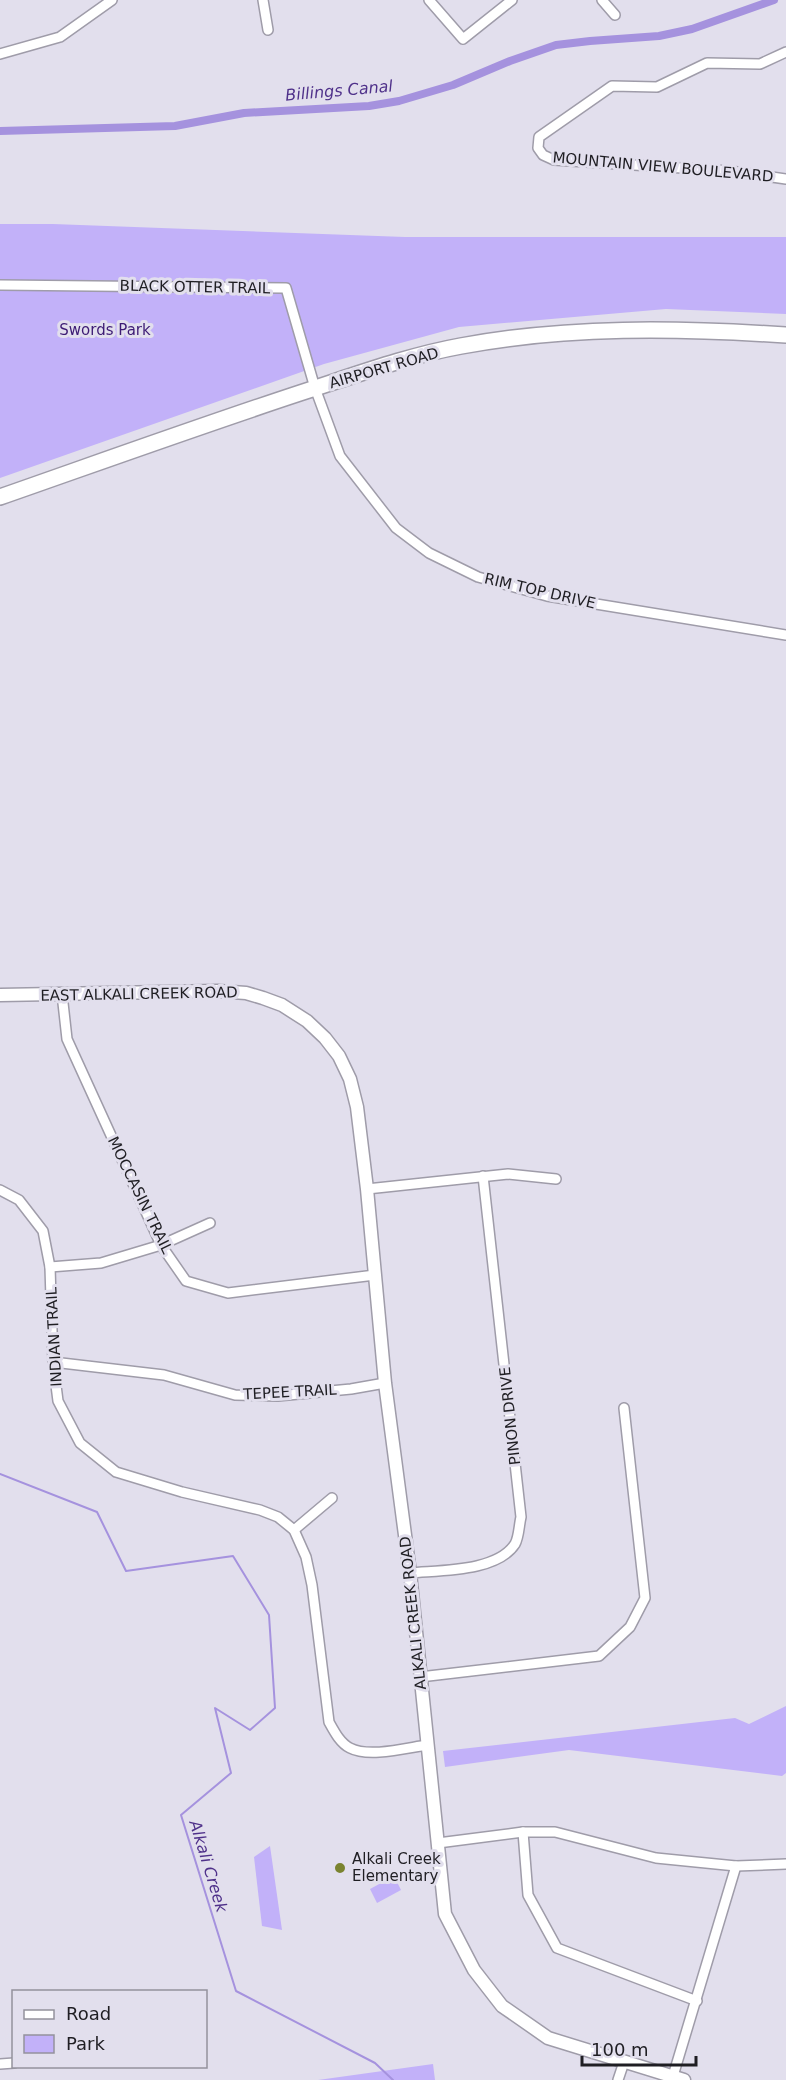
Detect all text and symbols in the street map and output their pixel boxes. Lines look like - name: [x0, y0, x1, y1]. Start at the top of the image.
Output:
- water label: Billings Canal: [284, 76, 394, 105]
- street label: MOUNTAIN VIEW BOULEVARD: [552, 148, 774, 186]
- street label: BLACK OTTER TRAIL: [120, 277, 271, 297]
- park label: Swords Park: [59, 321, 151, 339]
- street label: AIRPORT ROAD: [327, 344, 441, 392]
- street label: RIM TOP DRIVE: [483, 569, 597, 613]
- street label: EAST ALKALI CREEK ROAD: [40, 983, 238, 1005]
- street label: MOCCASIN TRAIL: [104, 1134, 176, 1257]
- street label: INDIAN TRAIL: [42, 1286, 66, 1387]
- street label: PINON DRIVE: [496, 1366, 524, 1466]
- street label: TEPEE TRAIL: [242, 1381, 338, 1403]
- street label: ALKALI CREEK ROAD: [396, 1535, 430, 1691]
- water label: Alkali Creek: [185, 1817, 232, 1915]
- place label: Alkali Creek Elementary: [352, 1850, 441, 1885]
- marker: Alkali Creek Elementary: [333, 1861, 347, 1875]
- legend: [12, 1990, 207, 2068]
- text: Road: [66, 2003, 111, 2024]
- scale bar: [582, 2029, 696, 2067]
- text: Park: [66, 2033, 105, 2054]
- text: 100 m: [591, 2039, 649, 2060]

